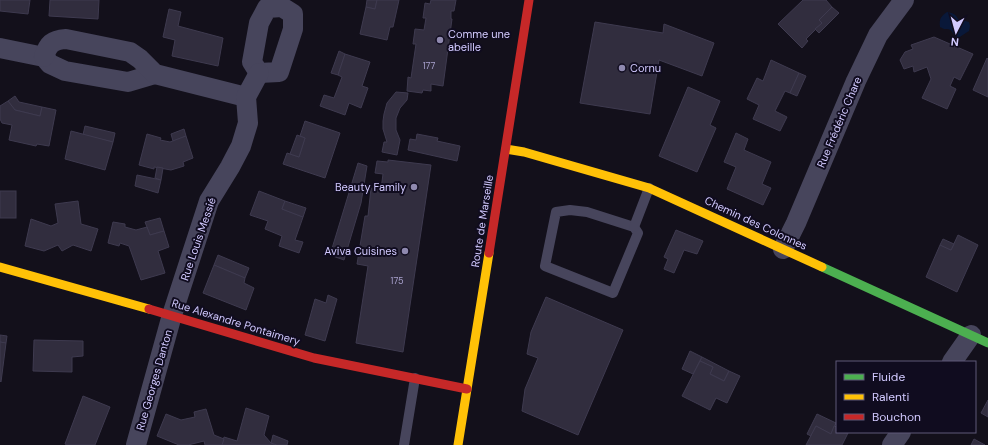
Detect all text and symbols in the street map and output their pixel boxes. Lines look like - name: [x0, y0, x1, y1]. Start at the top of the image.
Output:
- north arrow: [936, 12, 976, 52]
- place label: Comme une abeille: [448, 27, 510, 54]
- marker: Comme une abeille: [435, 35, 445, 45]
- text: N: [950, 35, 960, 49]
- house number: 177: [423, 60, 435, 72]
- place label: Cornu: [630, 61, 661, 75]
- marker: Cornu: [617, 63, 627, 73]
- street label: Rue Frédéric Chare: [814, 74, 864, 170]
- street label: Route de Marseille: [468, 174, 496, 268]
- place label: Beauty Family: [335, 180, 406, 194]
- marker: Beauty Family: [409, 182, 419, 192]
- street label: Chemin des Colonnes: [703, 193, 809, 253]
- street label: Rue Louis Messié: [177, 196, 219, 282]
- place label: Aviva Cuisines: [324, 244, 397, 258]
- marker: Aviva Cuisines: [400, 246, 410, 256]
- house number: 175: [391, 275, 403, 287]
- street label: Rue Alexandre Pontaimery: [170, 296, 302, 348]
- street label: Rue Georges Danton: [133, 328, 175, 432]
- legend: [836, 361, 976, 433]
- text: Fluide: [872, 369, 905, 385]
- text: Ralenti: [872, 389, 910, 405]
- text: Bouchon: [872, 409, 921, 425]

